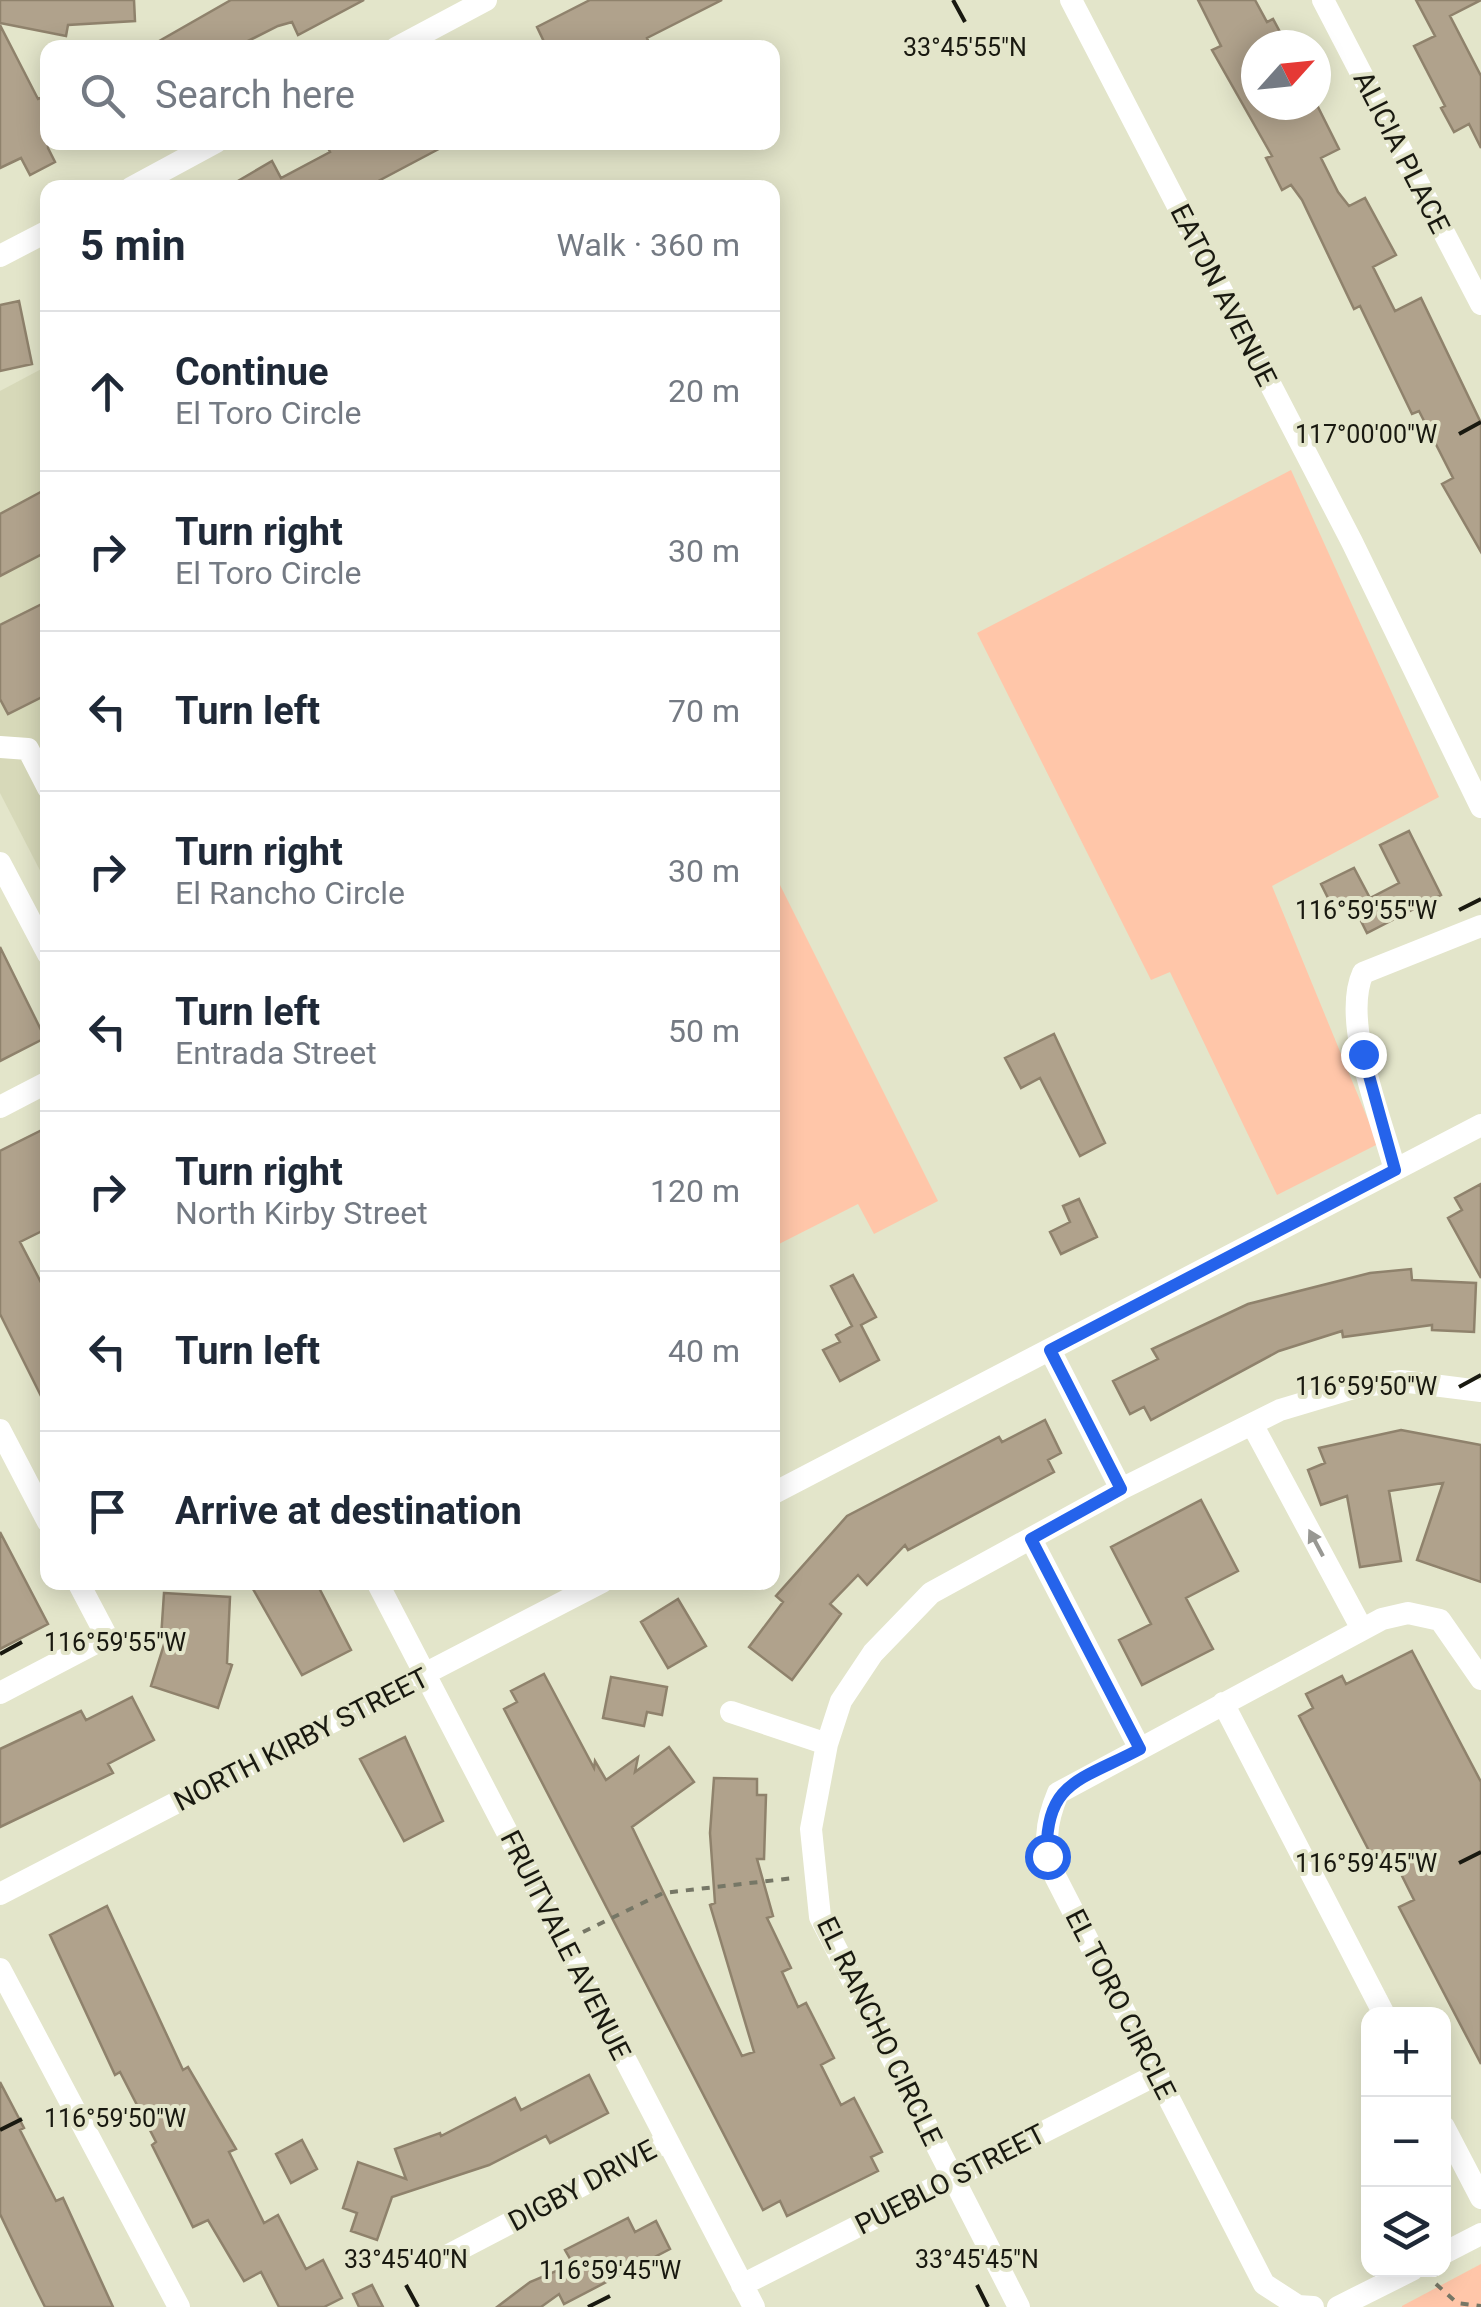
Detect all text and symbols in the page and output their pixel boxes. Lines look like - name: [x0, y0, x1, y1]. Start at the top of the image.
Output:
- north arrow: [1241, 30, 1331, 120]
- text: 33°45'55"N: [903, 33, 1027, 62]
- search box: [40, 40, 780, 150]
- street label: ALICIA PLACE: [1347, 66, 1457, 239]
- icon: search: [75, 68, 130, 123]
- text: Search here: [155, 73, 355, 117]
- street label: EATON AVENUE: [1163, 199, 1284, 392]
- text: 5 min: [80, 221, 186, 270]
- text: Walk · 360 m: [557, 226, 740, 264]
- text: Continue: [175, 350, 329, 394]
- icon: ahead: [80, 364, 135, 419]
- text: 20 m: [668, 372, 740, 410]
- text: El Toro Circle: [175, 394, 361, 432]
- text: 117°00'00"W: [1295, 420, 1437, 449]
- text: Turn right: [175, 510, 343, 554]
- icon: right: [80, 524, 135, 579]
- text: 30 m: [668, 532, 740, 570]
- text: El Toro Circle: [175, 554, 361, 592]
- icon: left: [80, 684, 135, 739]
- text: Turn left: [175, 689, 320, 733]
- text: 70 m: [668, 692, 740, 730]
- text: Turn right: [175, 830, 343, 874]
- icon: right: [80, 844, 135, 899]
- text: 30 m: [668, 852, 740, 890]
- text: El Rancho Circle: [175, 874, 405, 912]
- text: 116°59'55"W: [1295, 896, 1437, 925]
- text: Turn left: [175, 990, 320, 1034]
- icon: left: [80, 1004, 135, 1059]
- text: 50 m: [668, 1012, 740, 1050]
- route end: [1341, 1032, 1387, 1078]
- text: Entrada Street: [175, 1034, 377, 1072]
- text: Turn right: [175, 1150, 343, 1194]
- icon: right: [80, 1164, 135, 1219]
- text: 120 m: [650, 1172, 740, 1210]
- text: North Kirby Street: [175, 1194, 428, 1232]
- icon: left: [80, 1324, 135, 1379]
- text: Turn left: [175, 1329, 320, 1373]
- text: 40 m: [668, 1332, 740, 1370]
- text: 116°59'50"W: [1295, 1372, 1437, 1401]
- icon: arrive: [80, 1484, 135, 1539]
- text: Arrive at destination: [175, 1489, 522, 1533]
- one-way arrow: [1307, 1529, 1324, 1558]
- text: 116°59'55"W: [44, 1628, 186, 1657]
- street label: NORTH KIRBY STREET: [168, 1661, 434, 1818]
- street label: FRUITVALE AVENUE: [493, 1825, 638, 2065]
- route start: [1025, 1834, 1071, 1880]
- text: 116°59'45"W: [1295, 1849, 1437, 1878]
- street label: EL TORO CIRCLE: [1058, 1904, 1183, 2105]
- street label: EL RANCHO CIRCLE: [810, 1912, 949, 2151]
- map controls: [1361, 2007, 1451, 2277]
- button: +: [1361, 2007, 1451, 2097]
- button: −: [1361, 2097, 1451, 2187]
- text: 116°59'50"W: [44, 2104, 186, 2133]
- street label: PUEBLO STREET: [850, 2117, 1051, 2242]
- street label: DIGBY DRIVE: [503, 2133, 662, 2238]
- button: layers: [1361, 2187, 1451, 2277]
- text: 33°45'40"N: [344, 2245, 468, 2274]
- text: 33°45'45"N: [915, 2245, 1039, 2274]
- text: 116°59'45"W: [539, 2256, 681, 2285]

